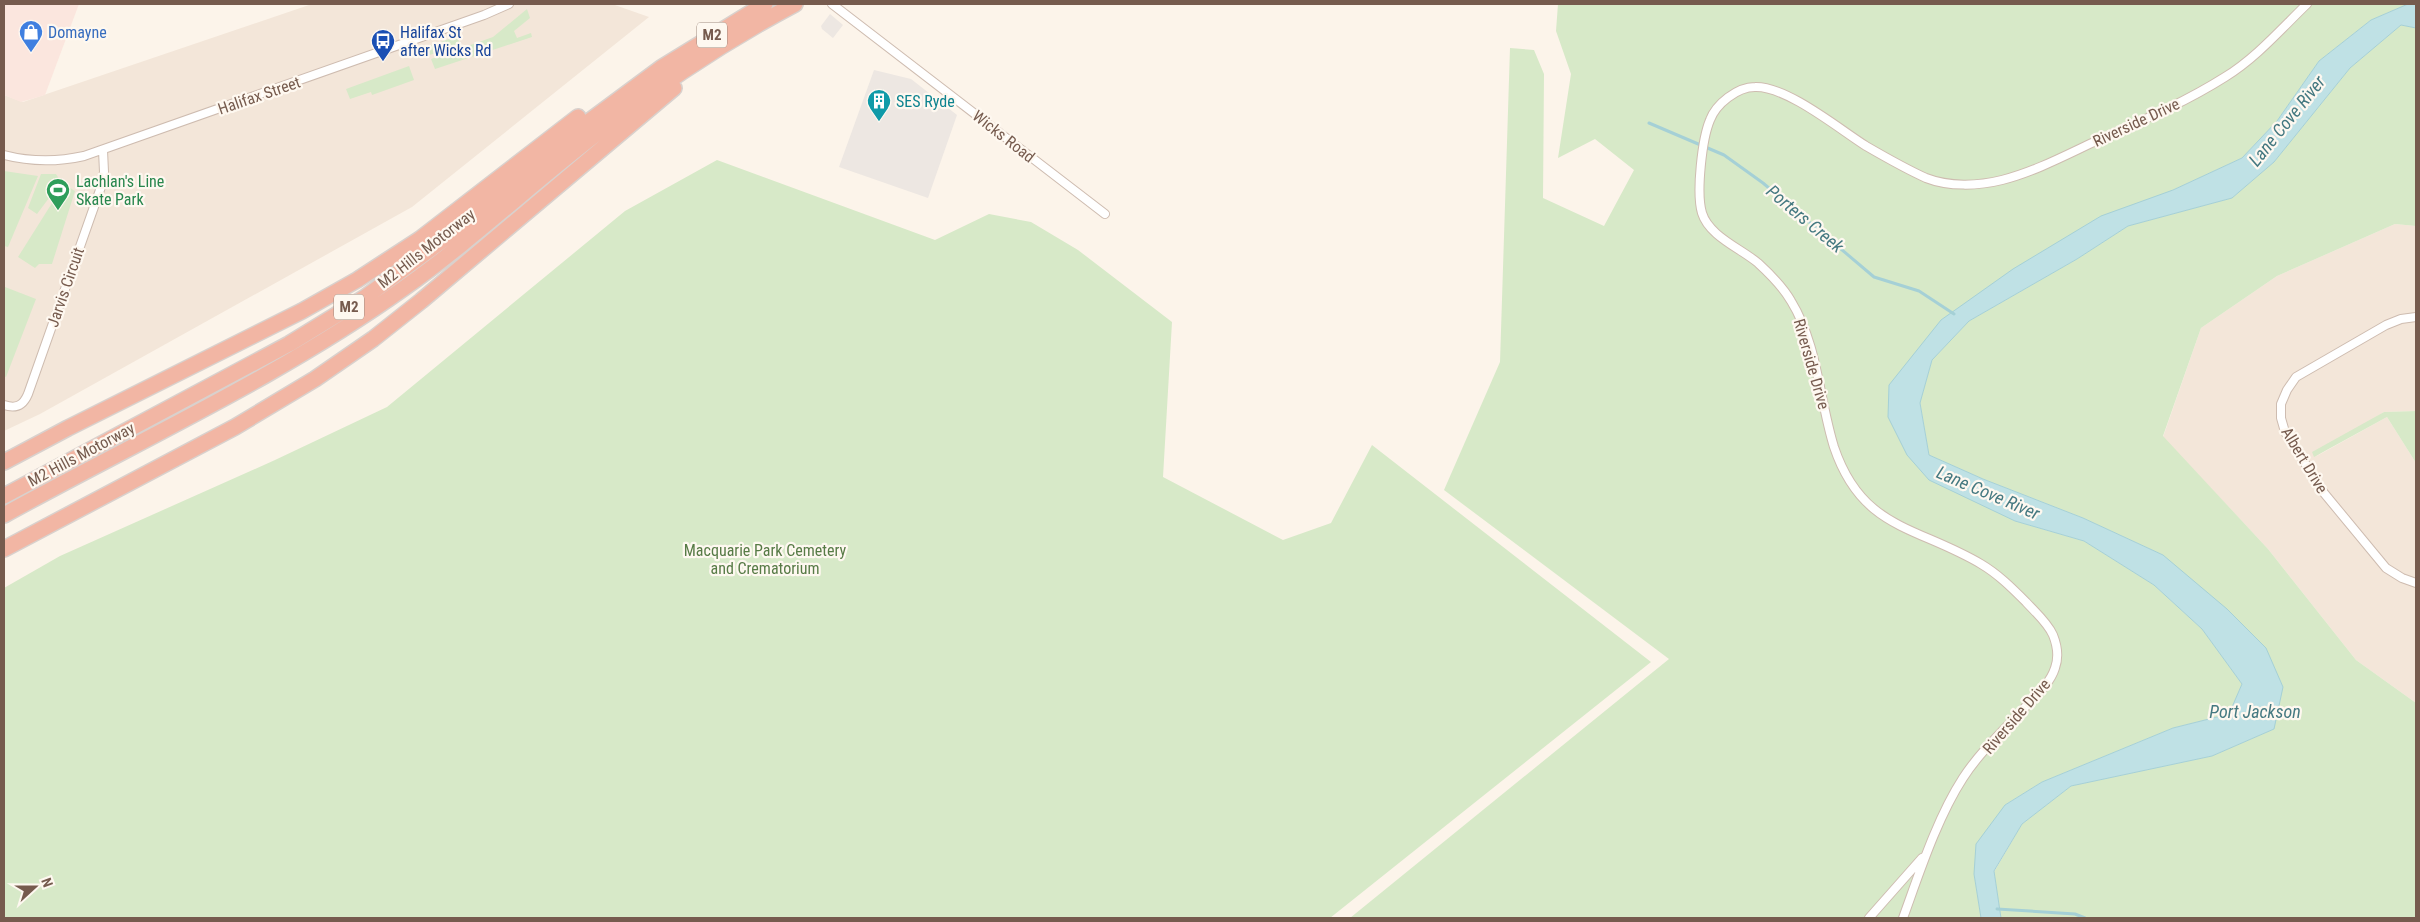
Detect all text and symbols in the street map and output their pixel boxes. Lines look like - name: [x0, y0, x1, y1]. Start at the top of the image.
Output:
- shop icon: Domayne: [18, 19, 44, 53]
- road number: M2: [697, 22, 727, 48]
- place label: Domayne: [48, 23, 107, 42]
- place label: Halifax St after Wicks Rd: [400, 23, 491, 60]
- bus stop icon: Halifax St after Wicks Rd: [370, 28, 396, 62]
- water label: Lane Cove River: [2244, 71, 2330, 170]
- street label: Halifax Street: [215, 72, 303, 118]
- building icon: SES Ryde: [866, 88, 892, 122]
- place label: SES Ryde: [896, 92, 955, 111]
- street label: Riverside Drive: [2090, 94, 2182, 151]
- street label: Wicks Road: [969, 106, 1039, 167]
- place label: Lachlan's Line Skate Park: [76, 172, 164, 209]
- sports icon: Lachlan's Line Skate Park: [45, 177, 71, 211]
- water label: Porters Creek: [1763, 180, 1849, 258]
- street label: M2 Hills Motorway: [374, 204, 479, 292]
- street label: Jarvis Circuit: [43, 245, 88, 329]
- road number: M2: [334, 294, 364, 320]
- street label: Riverside Drive: [1790, 317, 1834, 412]
- street label: M2 Hills Motorway: [25, 418, 138, 491]
- street label: Albert Drive: [2277, 424, 2332, 497]
- water label: Lane Cove River: [1934, 461, 2043, 524]
- park label: Macquarie Park Cemetery and Crematorium: [684, 541, 847, 578]
- street label: Riverside Drive: [1979, 675, 2054, 758]
- water label: Port Jackson: [2209, 701, 2301, 722]
- north arrow: [10, 862, 60, 912]
- text: N: [38, 875, 56, 889]

